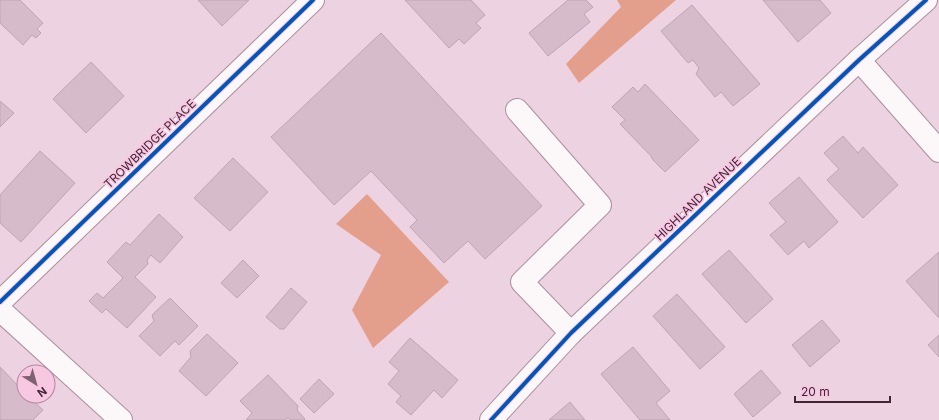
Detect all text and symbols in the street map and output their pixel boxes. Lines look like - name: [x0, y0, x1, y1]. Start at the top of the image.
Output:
- street label: TROWBRIDGE PLACE: [101, 96, 199, 191]
- street label: HIGHLAND AVENUE: [651, 154, 744, 244]
- north arrow: [16, 364, 56, 404]
- scale bar: [795, 378, 890, 404]
- text: N: [34, 384, 50, 400]
- text: 20 m: [801, 384, 830, 399]

